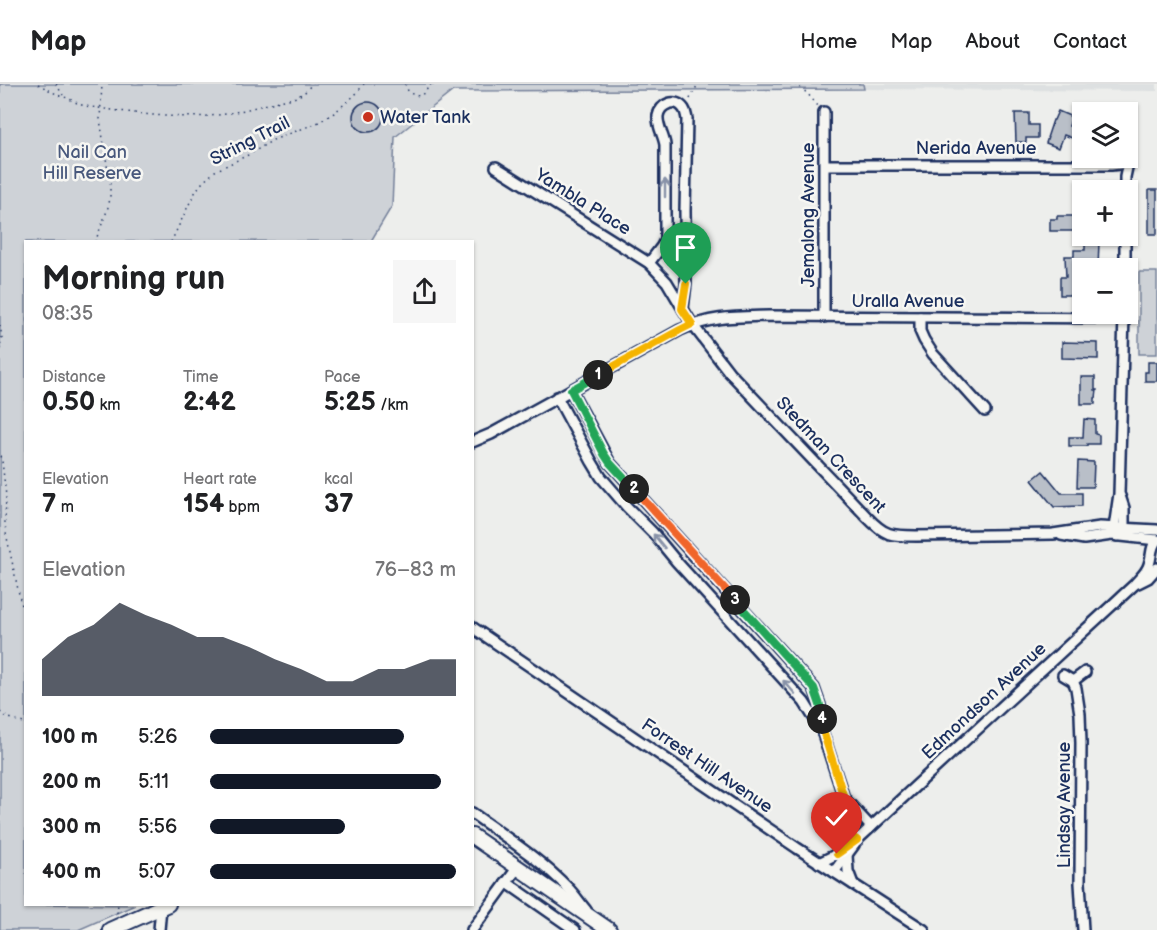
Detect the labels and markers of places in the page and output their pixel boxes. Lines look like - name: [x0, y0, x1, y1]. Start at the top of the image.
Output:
- place label: Water Tank: [380, 107, 470, 128]
- marker: Water Tank: [361, 110, 375, 124]
- pin: [660, 222, 711, 284]
- pin: 1: [583, 360, 613, 390]
- pin: 2: [619, 474, 649, 504]
- pin: 3: [720, 585, 750, 615]
- pin: 4: [807, 704, 837, 734]
- pin: [811, 792, 862, 854]

